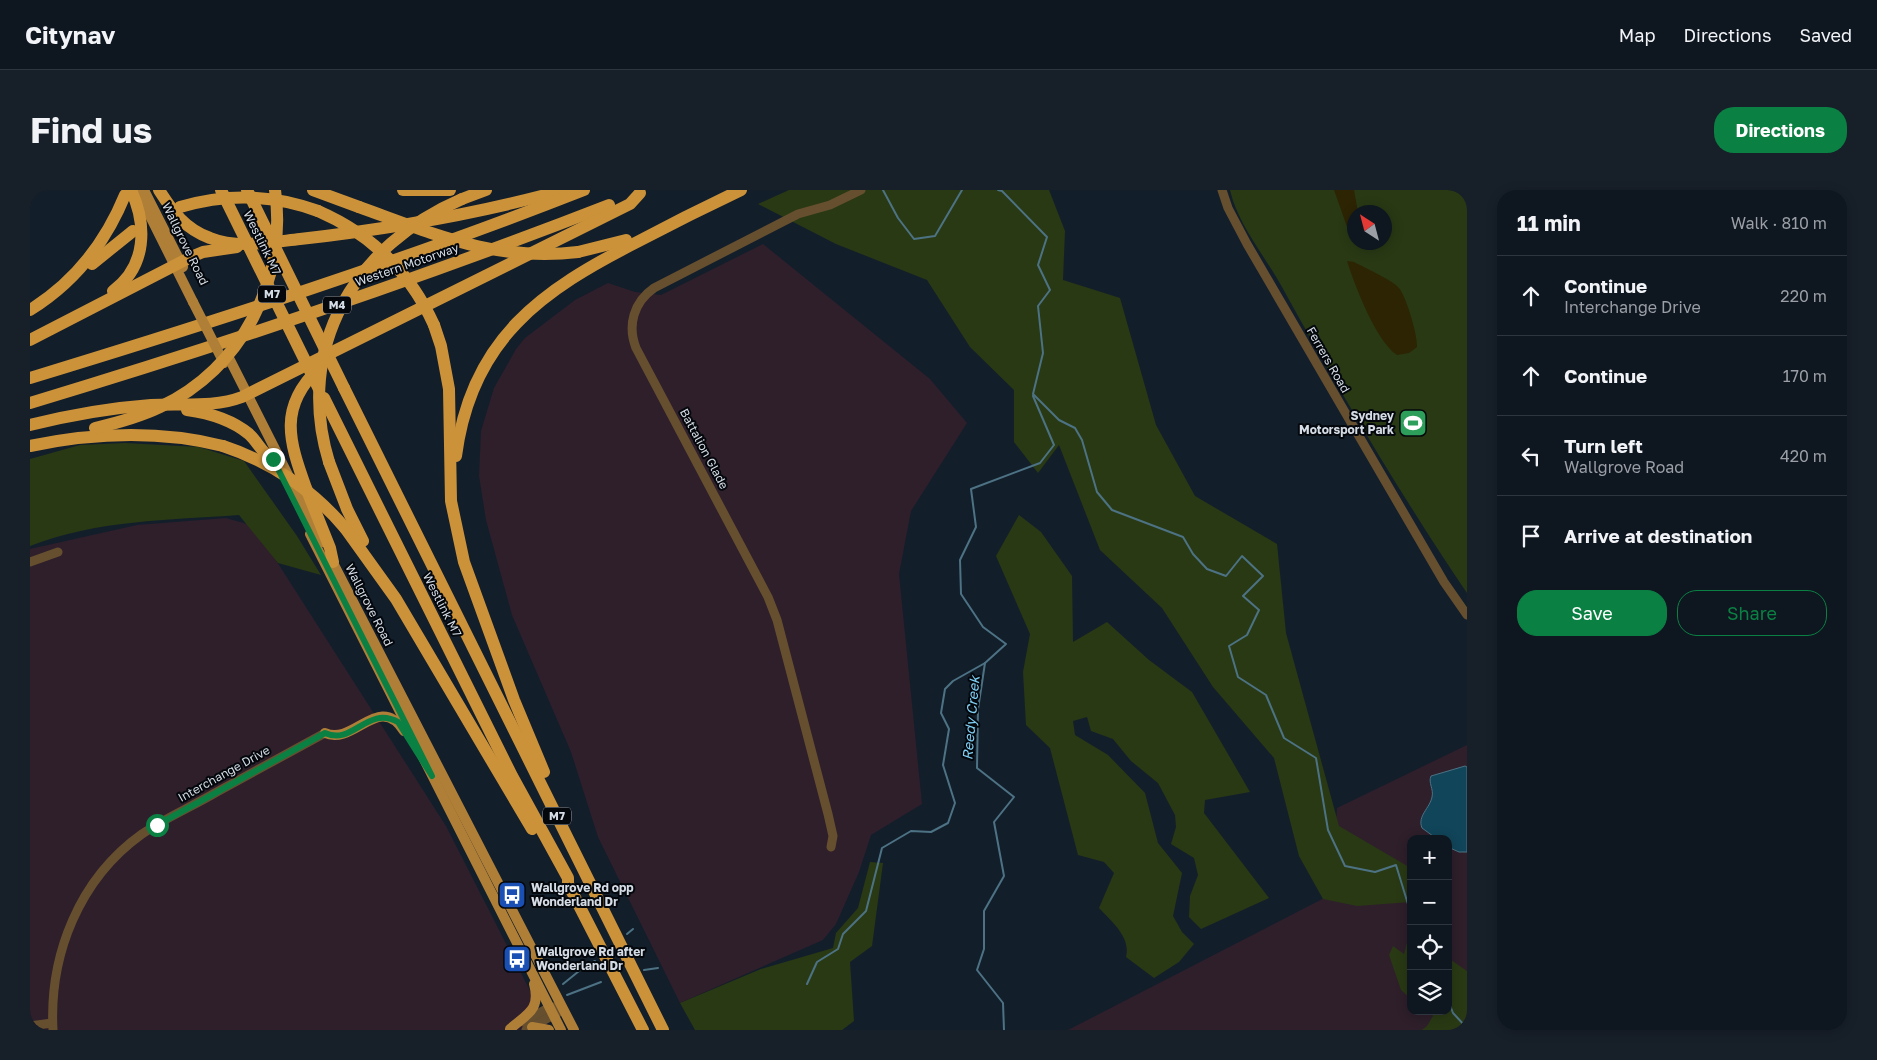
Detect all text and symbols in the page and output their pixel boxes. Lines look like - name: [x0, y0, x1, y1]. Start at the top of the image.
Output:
- text: Citynav: [25, 20, 115, 49]
- text: Map: [1619, 24, 1655, 46]
- text: Directions: [1683, 24, 1771, 46]
- text: Saved: [1799, 24, 1852, 46]
- button: Directions: [1714, 107, 1847, 153]
- text: Find us: [30, 109, 152, 151]
- street label: Wallgrove Road: [159, 200, 212, 288]
- north arrow: [1347, 205, 1392, 250]
- street label: Westlink M7: [240, 208, 285, 278]
- text: 11 min: [1517, 210, 1581, 236]
- text: Walk · 810 m: [1731, 213, 1827, 233]
- street label: Western Motorway: [353, 240, 461, 289]
- text: Continue: [1564, 274, 1647, 297]
- icon: ahead: [1517, 282, 1545, 310]
- road number: M7: [258, 286, 286, 302]
- text: 220 m: [1780, 286, 1827, 306]
- road number: M4: [323, 296, 351, 314]
- text: Interchange Drive: [1564, 297, 1701, 317]
- street label: Ferrers Road: [1304, 324, 1353, 395]
- icon: ahead: [1517, 362, 1545, 390]
- text: Continue: [1564, 364, 1647, 387]
- text: 170 m: [1783, 366, 1827, 386]
- street label: Battalion Glade: [677, 406, 732, 492]
- place label: Sydney Motorsport Park: [1299, 408, 1395, 437]
- sports icon: Sydney Motorsport Park: [1398, 408, 1428, 438]
- text: Turn left: [1564, 434, 1643, 457]
- icon: left: [1517, 442, 1545, 470]
- text: 420 m: [1780, 446, 1827, 466]
- route end: [262, 448, 285, 471]
- text: Wallgrove Road: [1564, 457, 1684, 477]
- icon: arrive: [1517, 522, 1545, 550]
- text: Arrive at destination: [1564, 524, 1752, 547]
- street label: Wallgrove Road: [342, 561, 397, 648]
- street label: Westlink M7: [420, 570, 465, 639]
- button: Save: [1517, 590, 1667, 636]
- button: Share: [1677, 590, 1827, 636]
- water label: Reedy Creek: [958, 673, 983, 761]
- street label: Interchange Drive: [175, 742, 272, 805]
- road number: M7: [543, 808, 571, 824]
- route start: [146, 814, 169, 837]
- map controls: [1407, 835, 1452, 1015]
- button: +: [1407, 835, 1452, 880]
- bus stop icon: Wallgrove Rd opp Wonderland Dr: [497, 880, 527, 910]
- place label: Wallgrove Rd opp Wonderland Dr: [531, 880, 634, 909]
- button: −: [1407, 880, 1452, 925]
- button: locate: [1407, 925, 1452, 970]
- bus stop icon: Wallgrove Rd after Wonderland Dr: [502, 944, 532, 974]
- place label: Wallgrove Rd after Wonderland Dr: [536, 944, 645, 973]
- button: layers: [1407, 970, 1452, 1015]

